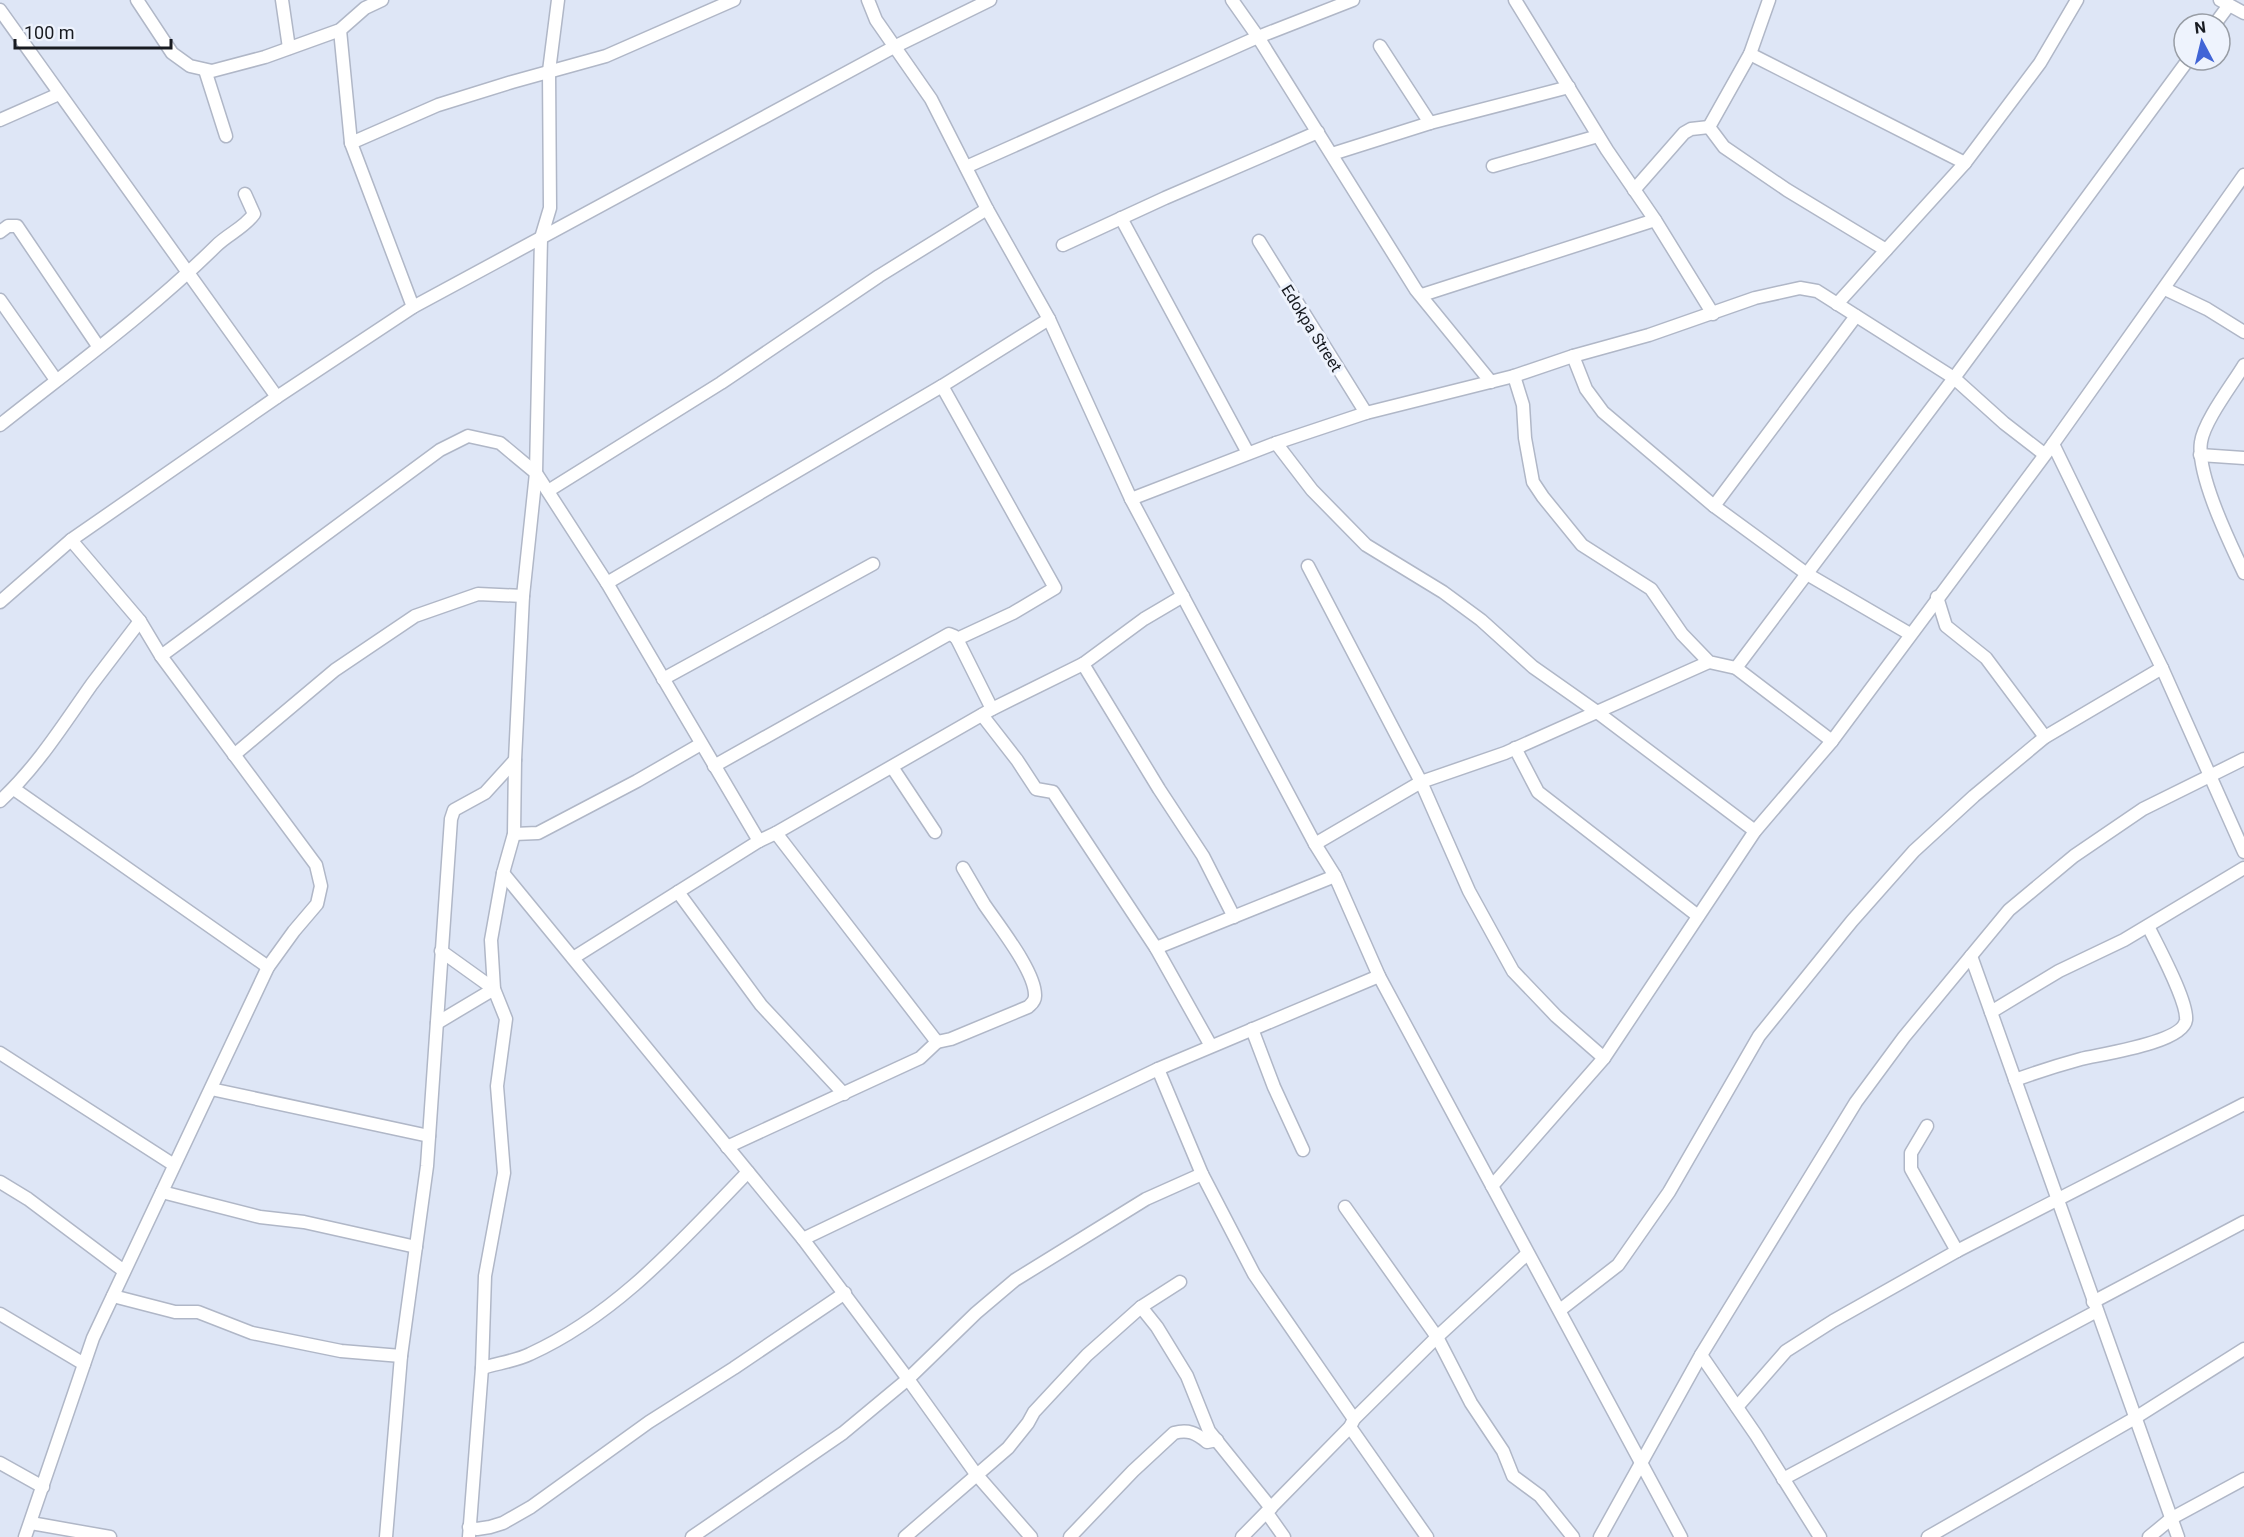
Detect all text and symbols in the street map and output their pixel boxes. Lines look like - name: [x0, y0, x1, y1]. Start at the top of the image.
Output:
- scale bar: [15, 12, 171, 50]
- north arrow: [2172, 12, 2232, 72]
- text: N: [2193, 17, 2207, 38]
- text: 100 m: [24, 22, 75, 43]
- street label: Edokpa Street: [1277, 281, 1346, 375]

